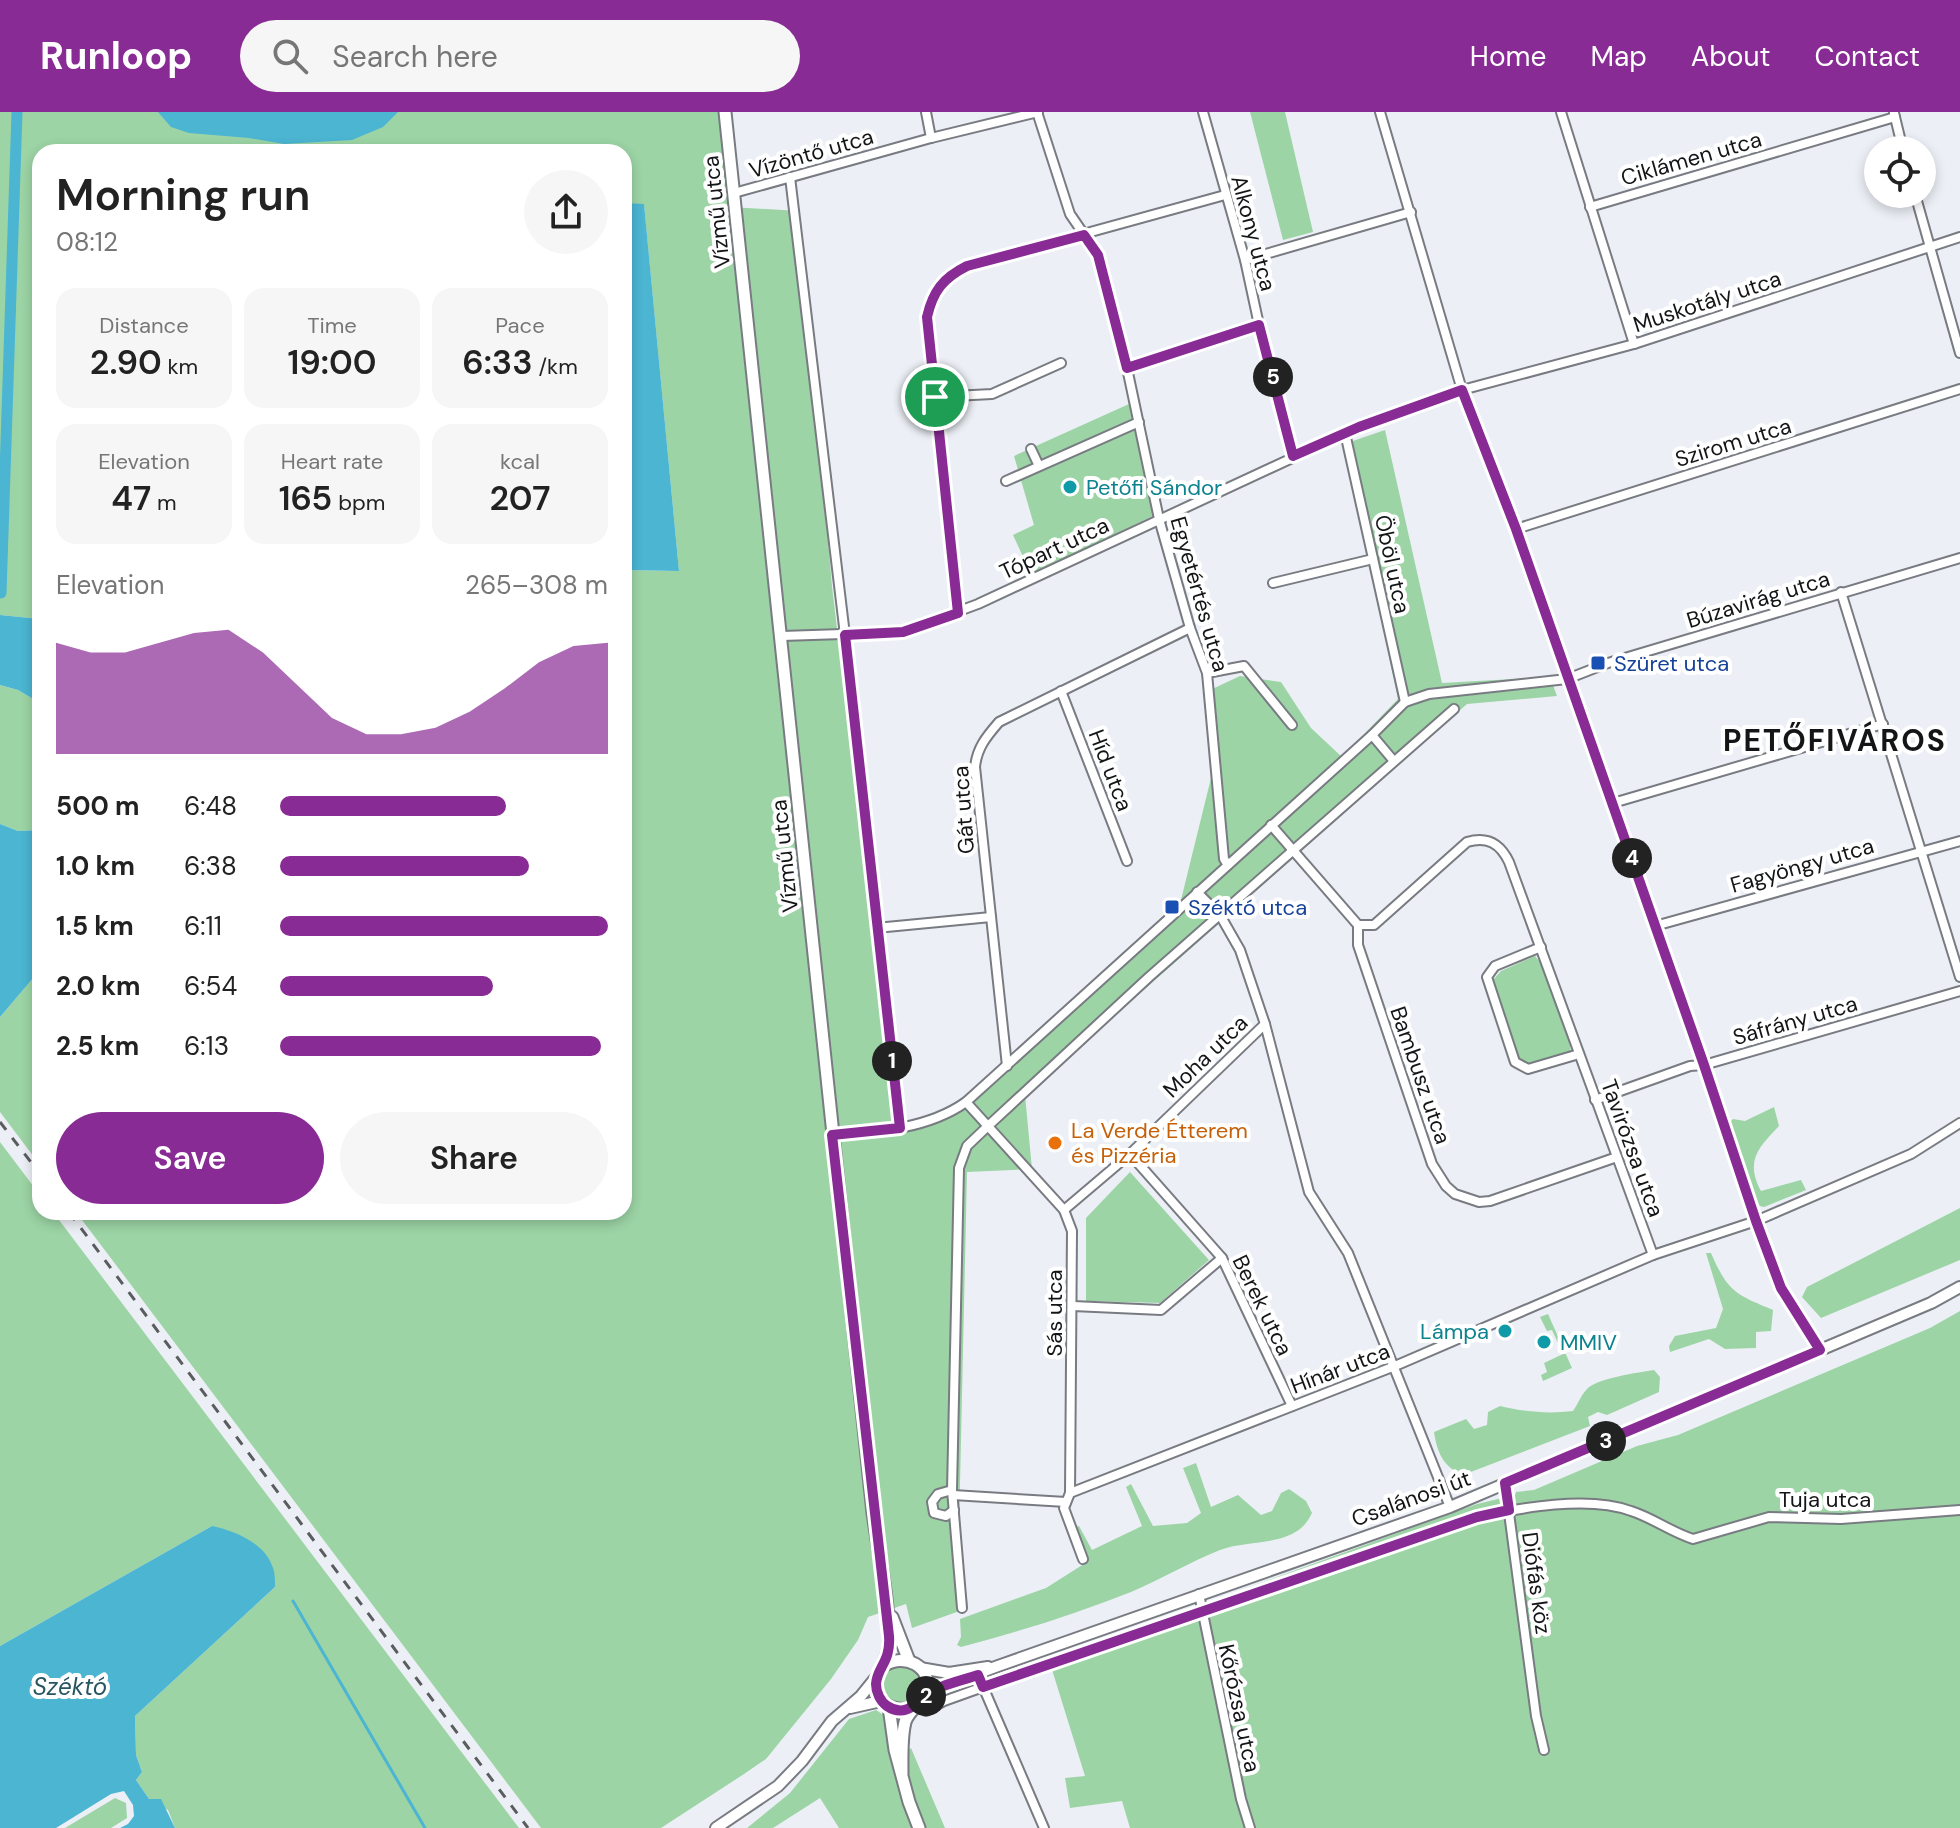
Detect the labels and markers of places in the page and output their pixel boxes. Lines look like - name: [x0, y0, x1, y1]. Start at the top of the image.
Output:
- pin: 5: [1253, 357, 1293, 397]
- pin: [901, 363, 969, 431]
- place label: Petőfi Sándor: [1086, 473, 1222, 502]
- marker: Petőfi Sándor: [1061, 478, 1079, 496]
- place label: Szüret utca: [1614, 649, 1729, 678]
- marker: Szüret utca: [1589, 654, 1607, 672]
- pin: 4: [1612, 838, 1652, 878]
- place label: Széktó utca: [1188, 893, 1307, 922]
- marker: Széktó utca: [1163, 898, 1181, 916]
- pin: 1: [872, 1041, 912, 1081]
- place label: La Verde Étterem és Pizzéria: [1071, 1116, 1248, 1170]
- marker: La Verde Étterem és Pizzéria: [1046, 1134, 1064, 1152]
- place label: Lámpa: [1420, 1317, 1489, 1346]
- marker: Lámpa: [1496, 1322, 1514, 1340]
- place label: MMIV: [1560, 1328, 1617, 1357]
- marker: MMIV: [1535, 1333, 1553, 1351]
- pin: 3: [1586, 1421, 1626, 1461]
- pin: 2: [906, 1676, 946, 1716]

